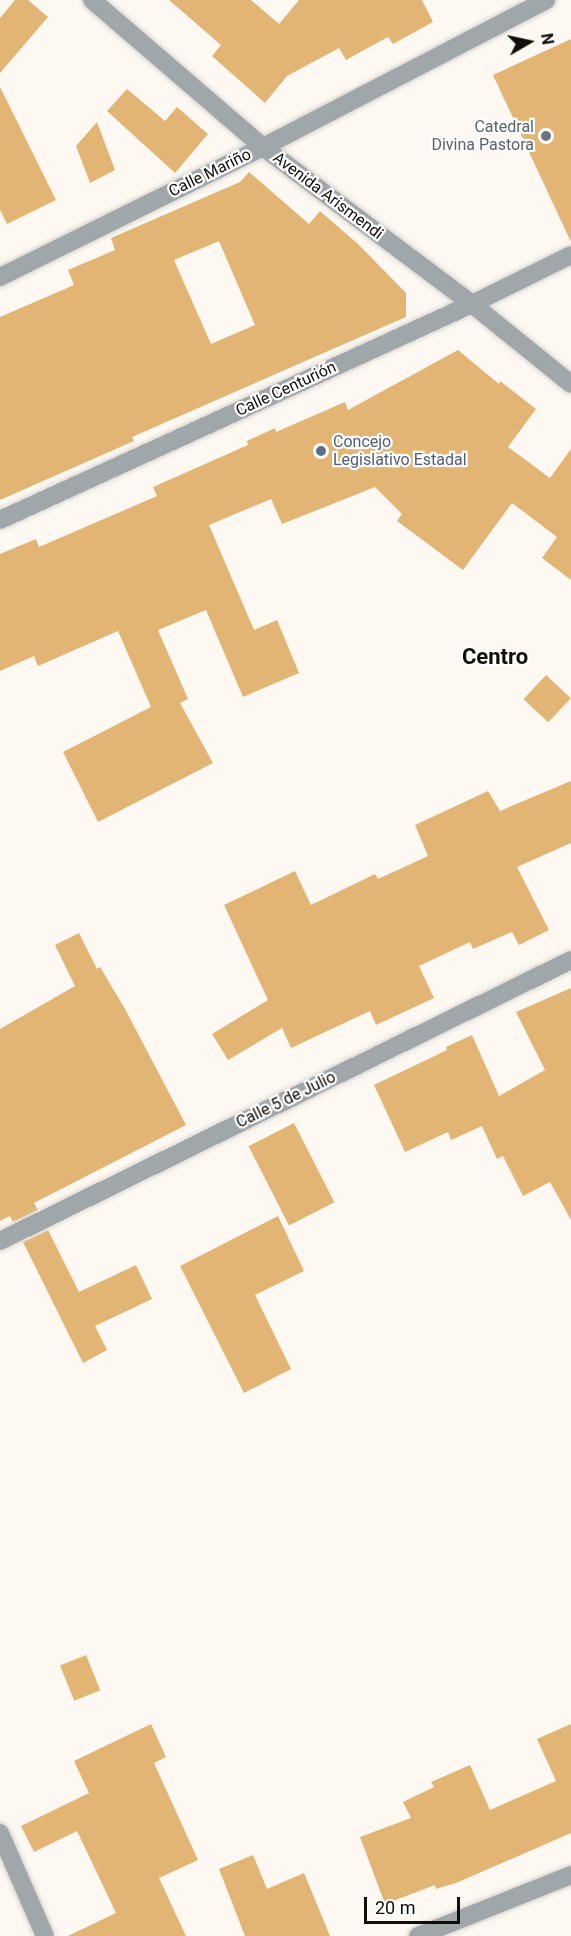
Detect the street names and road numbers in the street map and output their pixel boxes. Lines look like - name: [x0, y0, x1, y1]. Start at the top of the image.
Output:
- street label: Calle Mariño: [166, 145, 254, 201]
- street label: Avenida Arismendi: [269, 148, 387, 244]
- street label: Calle Centurión: [233, 357, 339, 421]
- street label: Calle 5 de Julio: [233, 1068, 339, 1132]

